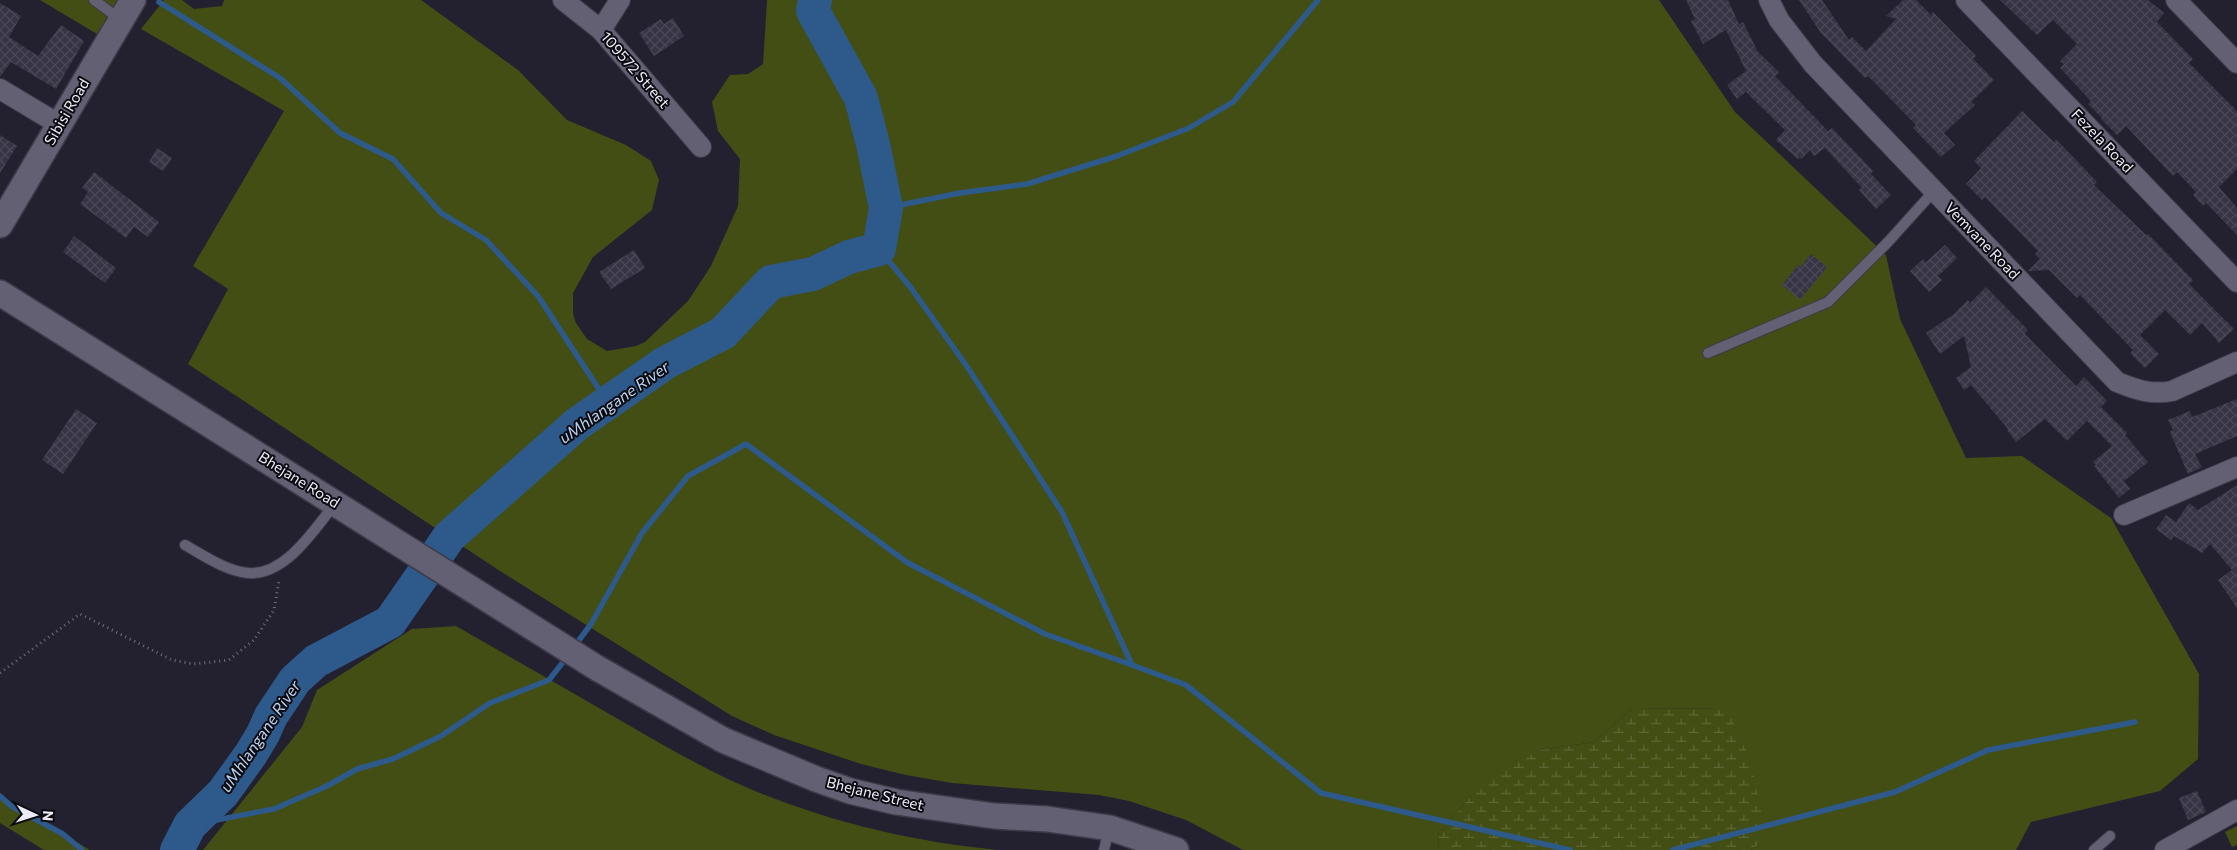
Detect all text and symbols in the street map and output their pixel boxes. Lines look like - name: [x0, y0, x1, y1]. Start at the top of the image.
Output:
- street label: 109572 Street: [598, 27, 674, 111]
- street label: Sibisi Road: [40, 75, 92, 148]
- street label: Fezela Road: [2068, 105, 2137, 176]
- street label: Vemvane Road: [1942, 198, 2024, 282]
- water label: uMhlangane River: [555, 356, 673, 447]
- street label: Bhejane Road: [256, 447, 343, 511]
- water label: uMhlangane River: [215, 676, 304, 795]
- street label: Bhejane Street: [825, 772, 926, 814]
- north arrow: [10, 790, 60, 840]
- text: N: [40, 810, 57, 822]

